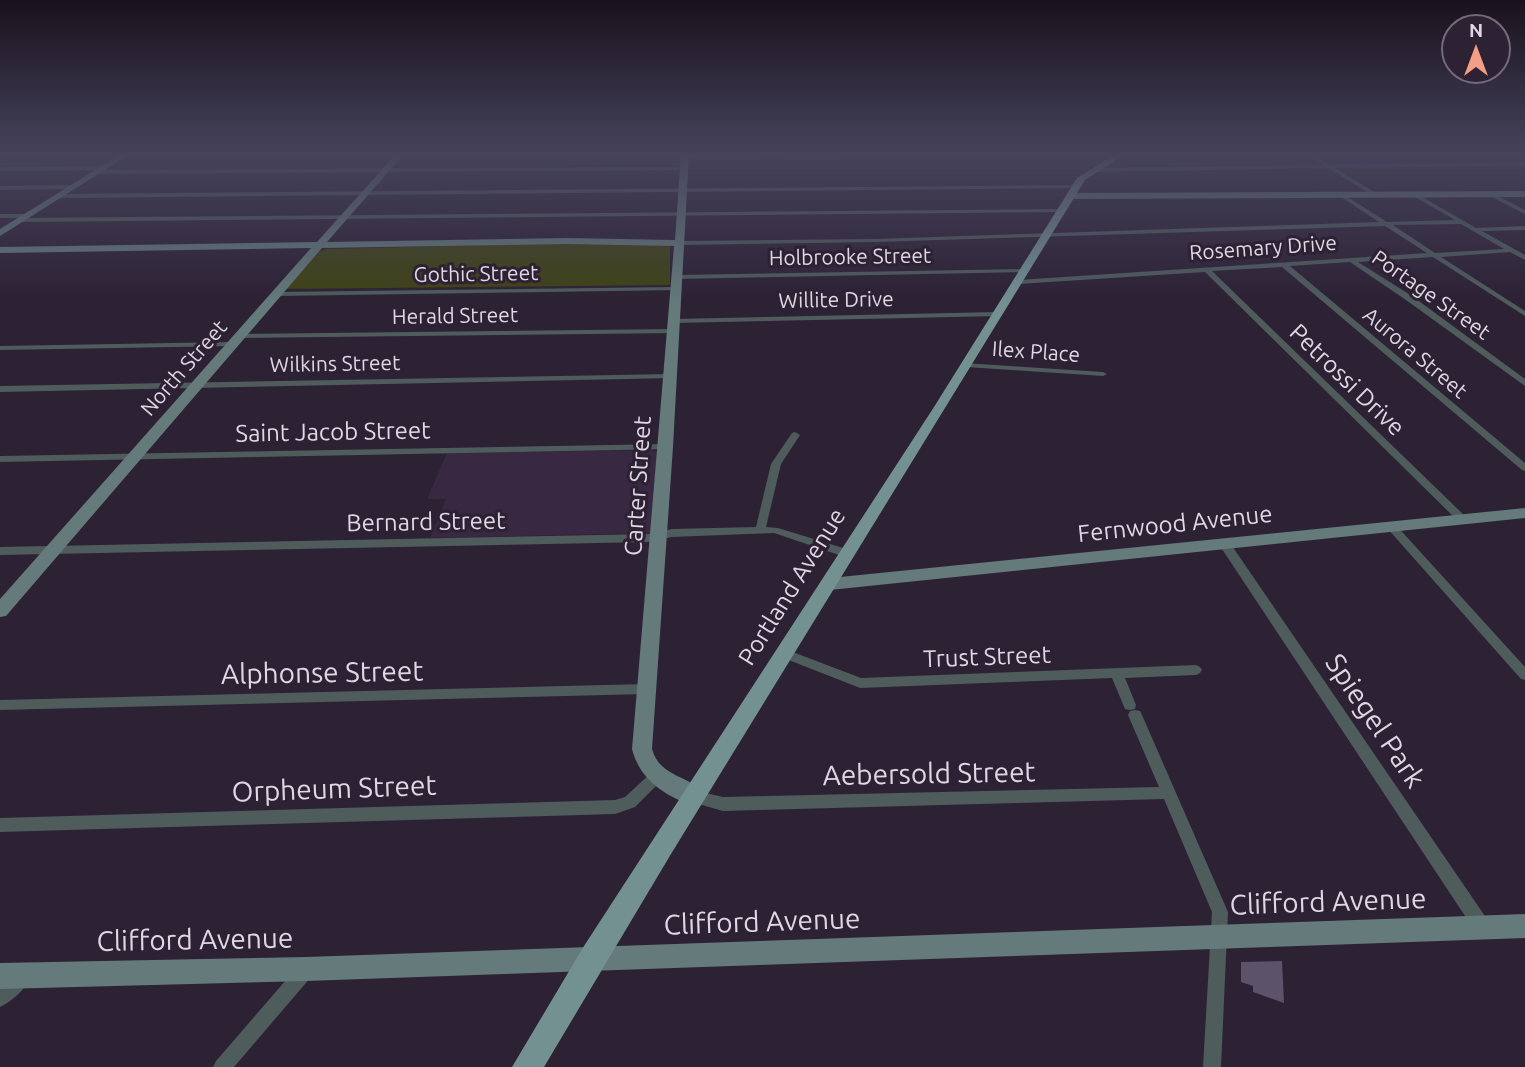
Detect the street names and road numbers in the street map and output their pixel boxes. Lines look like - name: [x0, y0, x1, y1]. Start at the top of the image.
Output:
- street label: Rosemary Drive: [1188, 230, 1338, 266]
- street label: Holbrooke Street: [769, 243, 931, 271]
- street label: Portage Street: [1367, 245, 1495, 345]
- street label: Gothic Street: [413, 260, 539, 288]
- street label: Willite Drive: [778, 286, 894, 314]
- street label: Herald Street: [392, 302, 518, 330]
- street label: Aurora Street: [1358, 302, 1472, 404]
- street label: North Street: [135, 315, 233, 421]
- street label: Petrossi Drive: [1284, 318, 1410, 442]
- street label: Ilex Place: [991, 336, 1081, 368]
- street label: Wilkins Street: [269, 350, 401, 378]
- street label: Carter Street: [619, 415, 657, 557]
- street label: Saint Jacob Street: [235, 416, 431, 448]
- street label: Fernwood Avenue: [1076, 499, 1274, 549]
- street label: Portland Avenue: [732, 503, 852, 671]
- street label: Bernard Street: [346, 506, 506, 538]
- street label: Trust Street: [923, 640, 1051, 674]
- street label: Spiegel Park: [1318, 648, 1432, 794]
- street label: Alphonse Street: [220, 654, 424, 692]
- street label: Aebersold Street: [822, 755, 1036, 793]
- street label: Orpheum Street: [231, 769, 437, 809]
- street label: Clifford Avenue: [1229, 882, 1427, 922]
- street label: Clifford Avenue: [663, 902, 861, 942]
- street label: Clifford Avenue: [96, 921, 294, 959]

